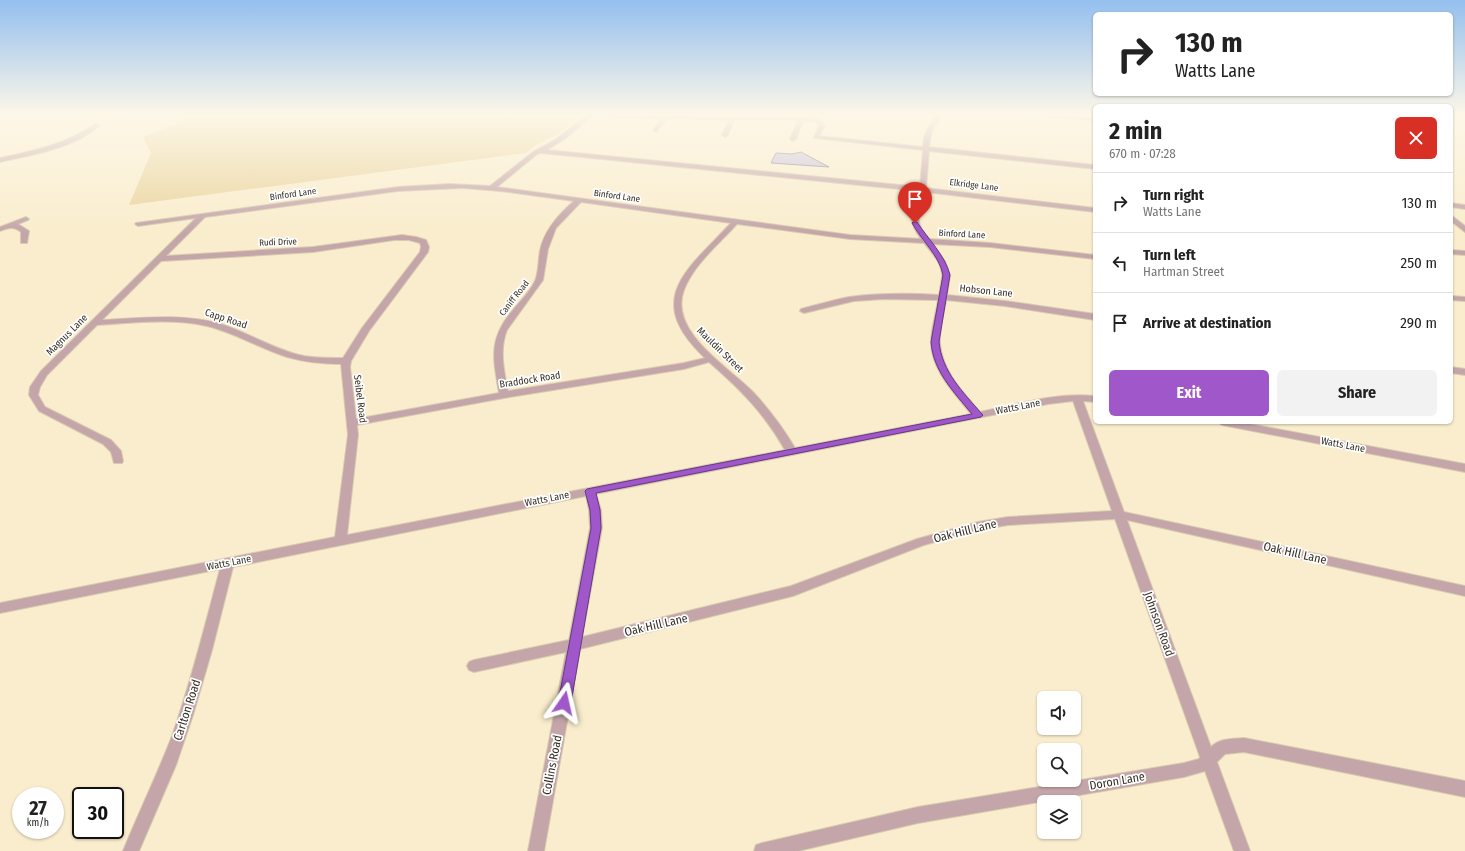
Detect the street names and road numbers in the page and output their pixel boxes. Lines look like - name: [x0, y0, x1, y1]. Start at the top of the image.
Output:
- street label: Elkridge Lane: [949, 177, 1000, 193]
- street label: Binford Lane: [269, 186, 317, 202]
- street label: Binford Lane: [593, 188, 641, 204]
- street label: Binford Lane: [938, 228, 986, 240]
- street label: Rudi Drive: [259, 236, 298, 248]
- street label: Caniff Road: [497, 278, 531, 318]
- street label: Hobson Lane: [959, 282, 1013, 300]
- street label: Capp Road: [203, 307, 249, 331]
- street label: Magnus Lane: [44, 312, 90, 358]
- street label: Mauldin Street: [694, 325, 746, 376]
- street label: Braddock Road: [499, 369, 561, 391]
- street label: Seibel Road: [351, 374, 369, 424]
- street label: Watts Lane: [995, 397, 1041, 417]
- street label: Watts Lane: [1320, 435, 1366, 455]
- street label: Watts Lane: [524, 489, 570, 509]
- street label: Oak Hill Lane: [932, 516, 998, 546]
- street label: Oak Hill Lane: [1262, 539, 1328, 567]
- street label: Watts Lane: [206, 553, 252, 573]
- street label: Johnson Road: [1141, 590, 1177, 658]
- street label: Oak Hill Lane: [623, 611, 689, 639]
- street label: Carlton Road: [171, 678, 203, 742]
- street label: Collins Road: [539, 734, 565, 796]
- street label: Doron Lane: [1088, 769, 1146, 793]

